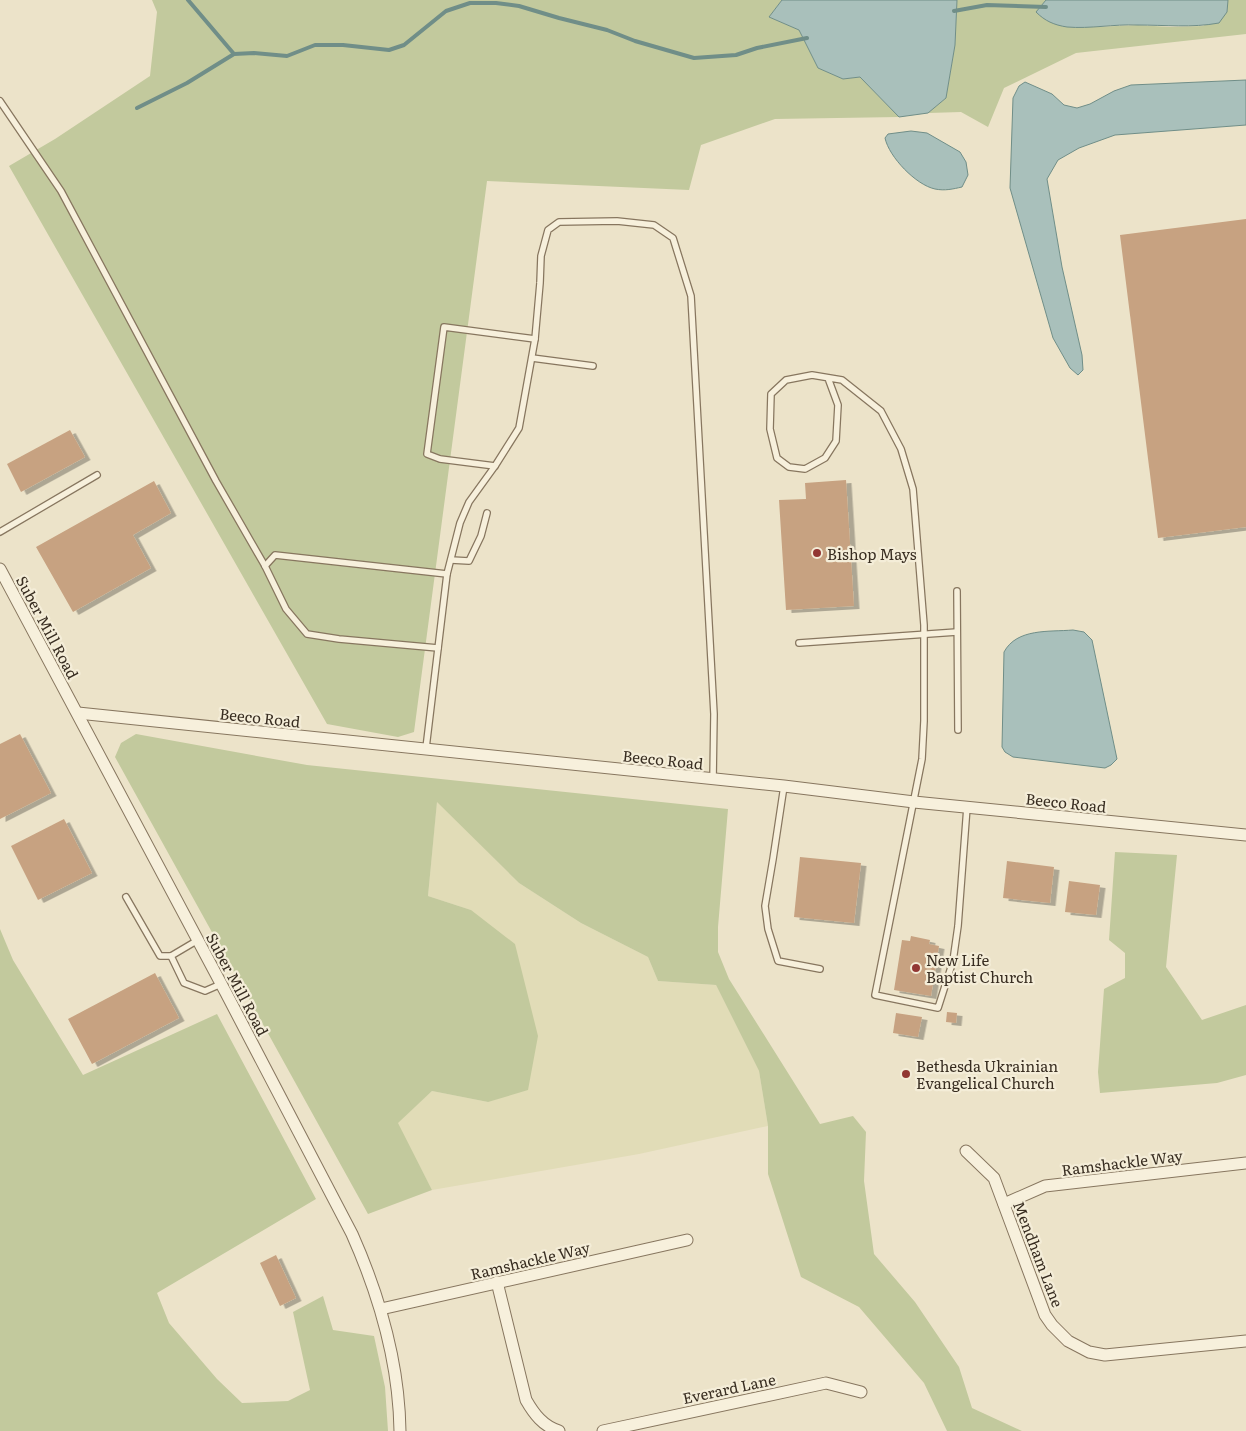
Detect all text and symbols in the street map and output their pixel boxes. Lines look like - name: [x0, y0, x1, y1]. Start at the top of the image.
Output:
- place label: Bishop Mays: [827, 542, 917, 565]
- marker: Bishop Mays: [811, 547, 823, 559]
- street label: Suber Mill Road: [11, 571, 85, 683]
- street label: Beeco Road: [218, 701, 302, 733]
- street label: Beeco Road: [621, 743, 705, 775]
- street label: Beeco Road: [1024, 786, 1108, 818]
- street label: Suber Mill Road: [201, 928, 275, 1040]
- place label: New Life Baptist Church: [926, 948, 1033, 988]
- marker: New Life Baptist Church: [910, 962, 922, 974]
- place label: Bethesda Ukrainian Evangelical Church: [916, 1054, 1058, 1094]
- marker: Bethesda Ukrainian Evangelical Church: [900, 1068, 912, 1080]
- street label: Ramshackle Way: [1060, 1143, 1184, 1181]
- street label: Mendham Lane: [1008, 1198, 1070, 1311]
- street label: Ramshackle Way: [468, 1235, 592, 1285]
- street label: Everard Lane: [680, 1367, 778, 1409]

